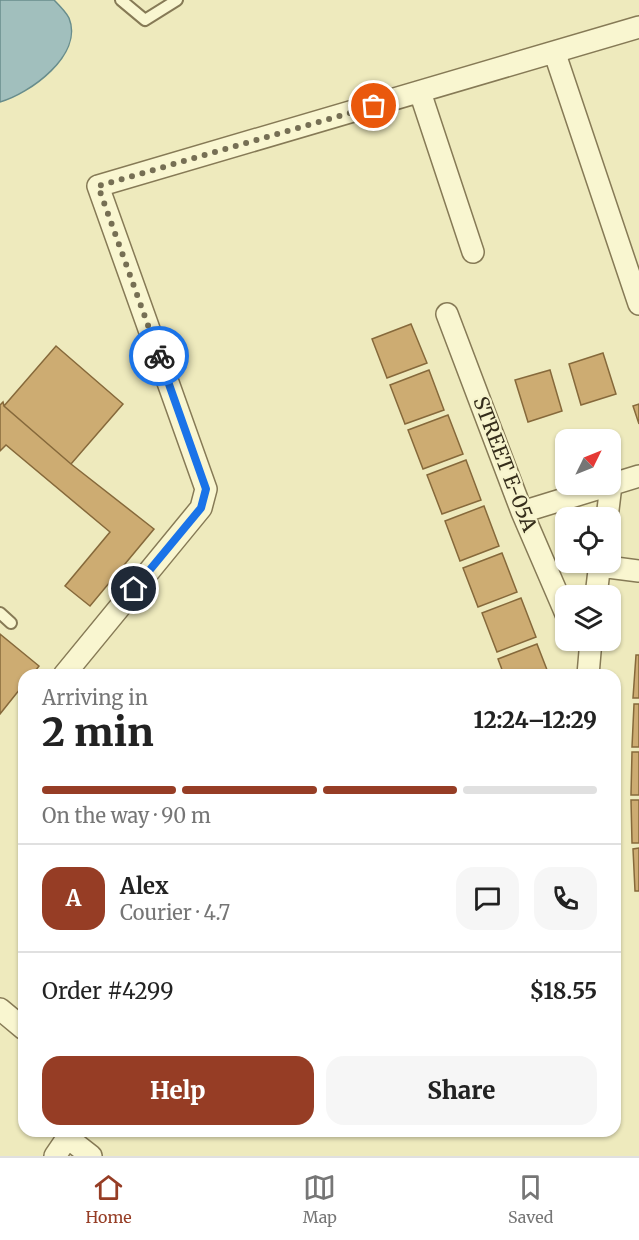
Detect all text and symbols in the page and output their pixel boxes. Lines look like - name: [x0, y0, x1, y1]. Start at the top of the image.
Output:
- pin: [348, 80, 399, 131]
- icon: bag: [357, 89, 390, 122]
- courier: [129, 326, 189, 386]
- icon: bike: [143, 340, 176, 373]
- street label: STREET E-05A: [468, 393, 543, 536]
- north arrow: [555, 429, 621, 495]
- map controls: [555, 429, 621, 651]
- button: locate: [555, 507, 621, 573]
- pin: [108, 563, 159, 614]
- icon: home: [117, 572, 150, 605]
- button: layers: [555, 585, 621, 651]
- text: Arriving in: [42, 685, 148, 710]
- text: 12:24–12:29: [474, 706, 597, 734]
- text: 2 min: [42, 708, 154, 757]
- text: On the way · 90 m: [42, 803, 211, 828]
- button: chat: [456, 867, 519, 930]
- button: phone: [534, 867, 597, 930]
- text: Alex: [120, 872, 169, 900]
- text: A: [66, 884, 81, 912]
- text: Courier · 4.7: [120, 900, 230, 925]
- text: Order #4299: [42, 977, 174, 1005]
- text: $18.55: [529, 977, 597, 1005]
- button: Help: [42, 1056, 314, 1125]
- button: Share: [326, 1056, 597, 1125]
- tab: Home: [86, 1171, 132, 1227]
- tab: Map: [303, 1171, 337, 1227]
- tab: Saved: [508, 1171, 553, 1227]

